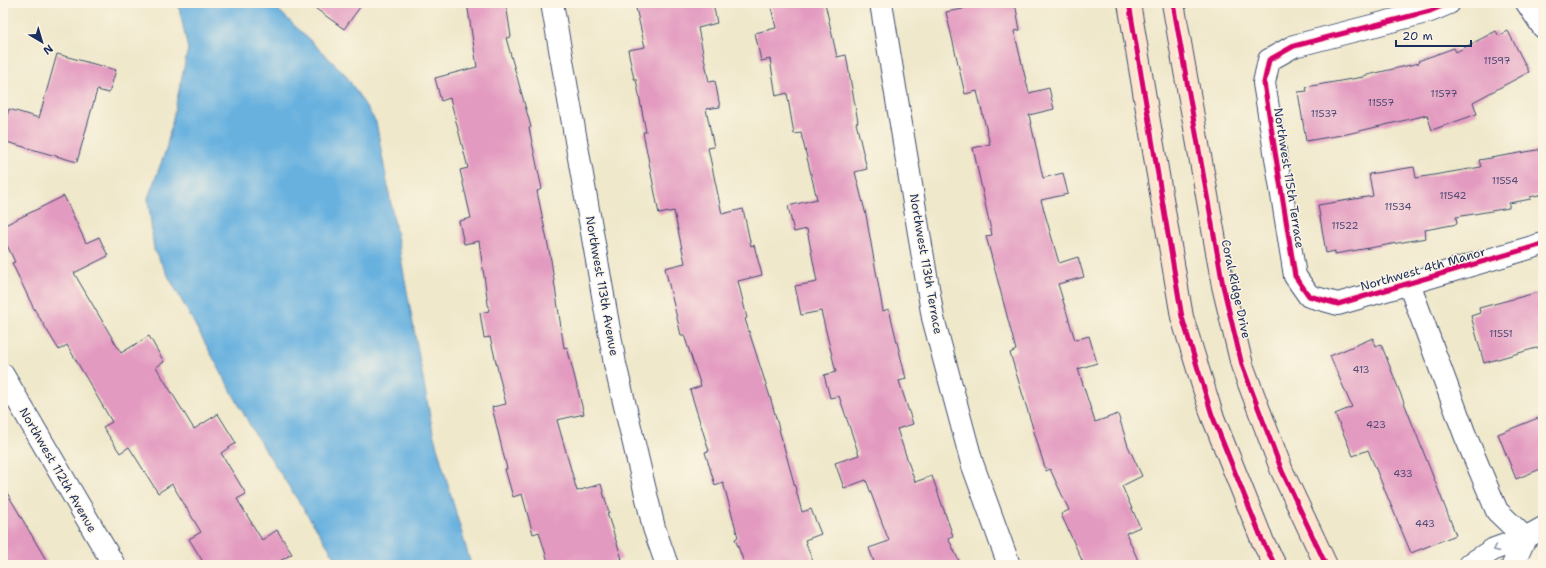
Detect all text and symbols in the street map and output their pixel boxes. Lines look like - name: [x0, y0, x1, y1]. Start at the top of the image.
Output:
- north arrow: [22, 22, 62, 62]
- scale bar: [1396, 22, 1471, 48]
- text: 20 m: [1402, 28, 1433, 44]
- text: N: [40, 41, 56, 58]
- house number: 11597: [1484, 54, 1510, 67]
- house number: 11577: [1431, 87, 1457, 100]
- house number: 11557: [1368, 96, 1394, 109]
- street label: Northwest 115th Terrace: [1270, 107, 1308, 249]
- house number: 11537: [1311, 107, 1337, 120]
- house number: 11554: [1492, 174, 1518, 187]
- house number: 11542: [1439, 189, 1467, 202]
- street label: Northwest 113th Terrace: [906, 193, 946, 336]
- house number: 11534: [1384, 200, 1412, 213]
- street label: Northwest 113th Avenue: [582, 215, 622, 357]
- house number: 11522: [1332, 219, 1358, 232]
- street label: Coral Ridge Drive: [1218, 238, 1254, 340]
- street label: Northwest 4th Manor: [1358, 243, 1488, 295]
- house number: 11551: [1489, 327, 1513, 340]
- house number: 413: [1352, 363, 1370, 376]
- street label: Northwest 112th Avenue: [16, 405, 100, 536]
- house number: 423: [1366, 418, 1386, 431]
- house number: 433: [1393, 467, 1413, 480]
- house number: 443: [1415, 517, 1435, 530]
- one-way arrow: [1492, 544, 1499, 552]

